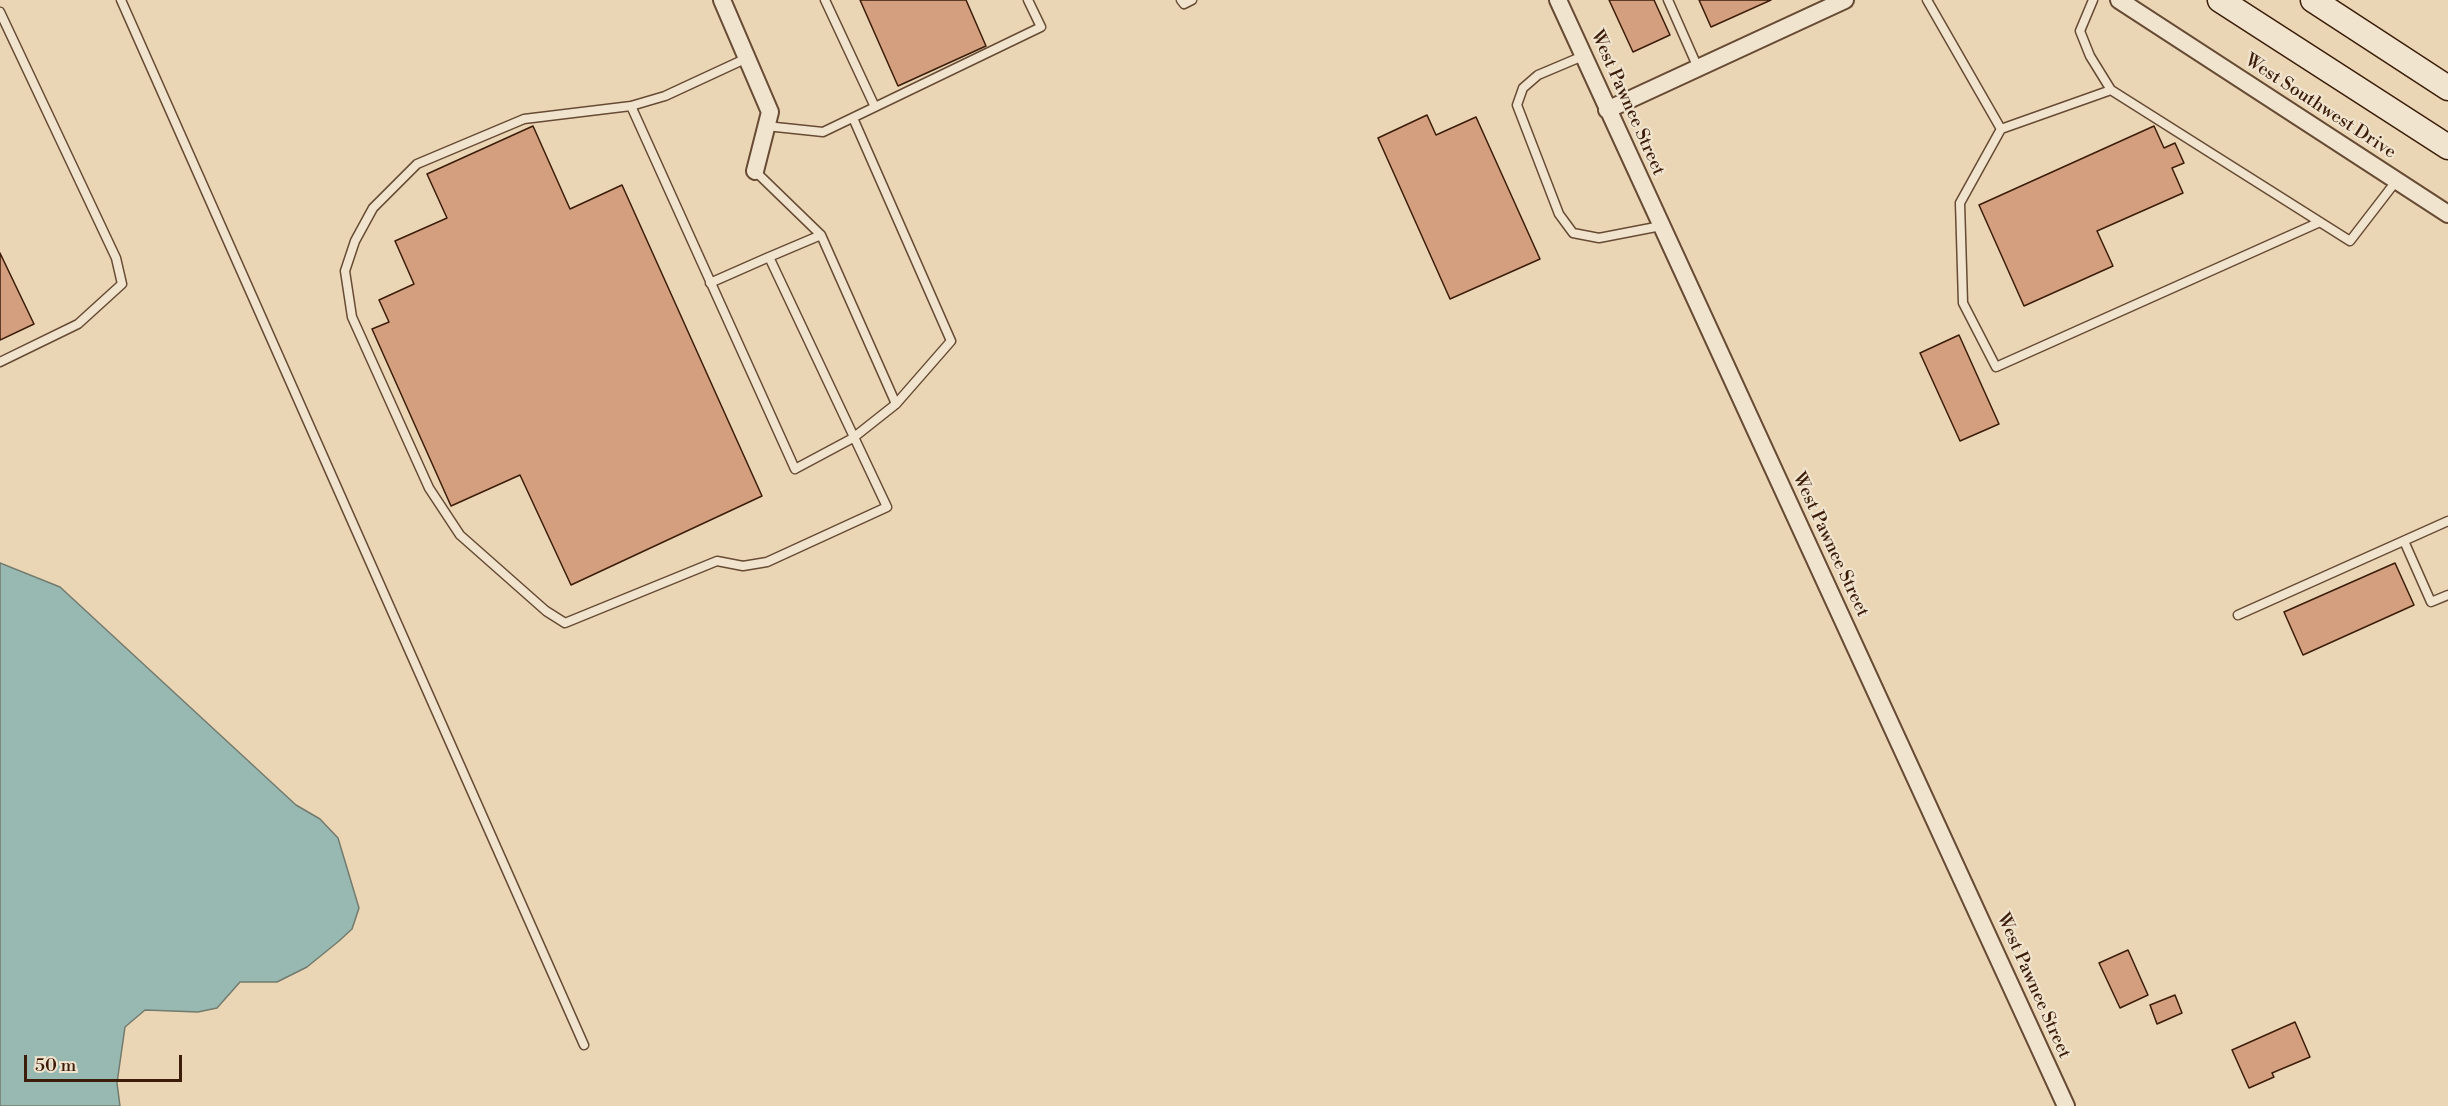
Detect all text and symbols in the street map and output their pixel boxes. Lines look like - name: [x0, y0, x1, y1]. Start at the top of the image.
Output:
- street label: West Pawnee Street: [1585, 27, 1669, 179]
- street label: West Southwest Drive: [2240, 50, 2400, 164]
- street label: West Pawnee Street: [1787, 469, 1873, 621]
- street label: West Pawnee Street: [1991, 910, 2075, 1062]
- scale bar: [27, 1043, 184, 1081]
- text: 50 m: [35, 1054, 76, 1077]

